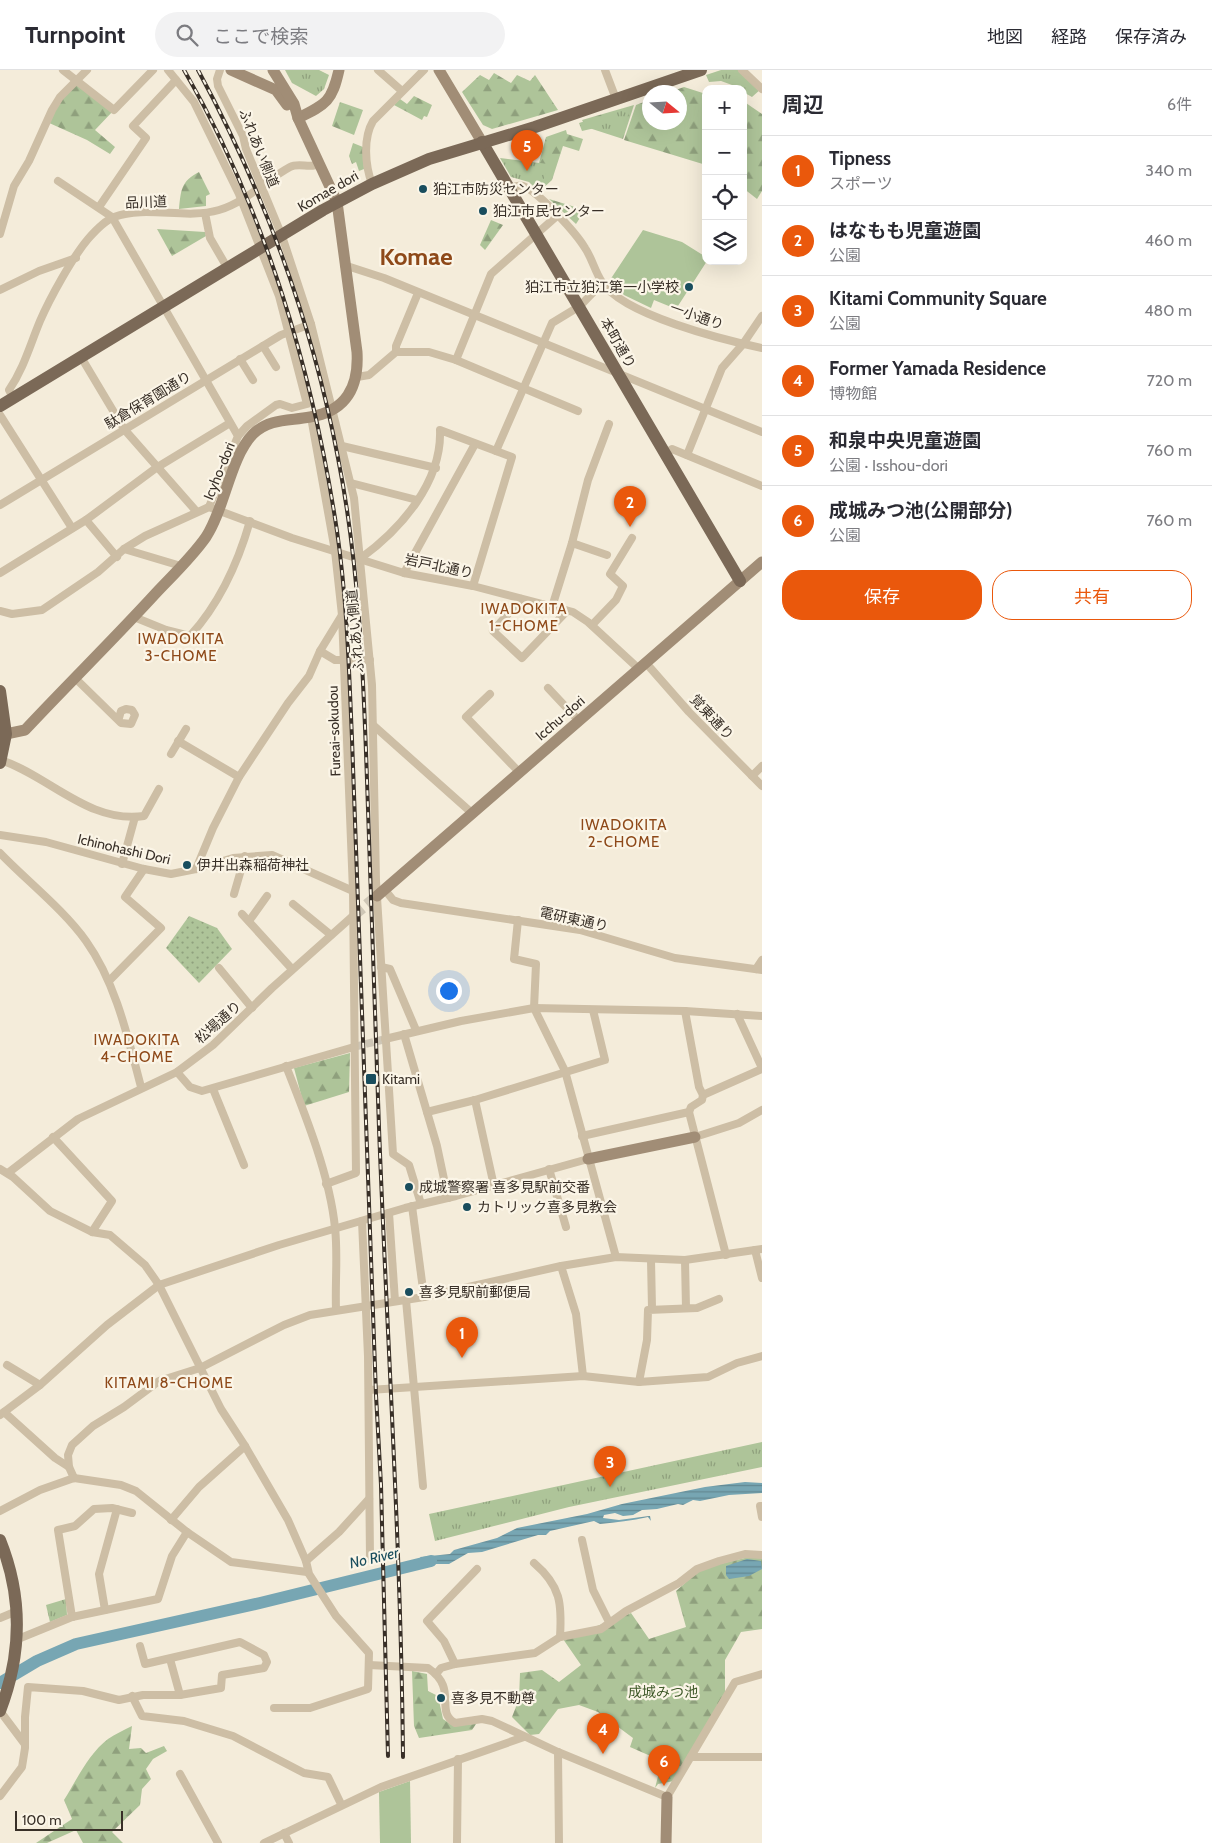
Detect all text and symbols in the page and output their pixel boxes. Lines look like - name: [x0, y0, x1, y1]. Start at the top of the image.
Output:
- search box: [155, 12, 505, 57]
- text: Turnpoint: [25, 20, 125, 49]
- icon: search: [173, 21, 201, 49]
- text: ここで検索: [213, 25, 308, 48]
- text: 地図: [987, 26, 1023, 48]
- text: 経路: [1051, 26, 1087, 48]
- text: 保存済み: [1115, 26, 1187, 48]
- north arrow: [642, 85, 687, 130]
- map controls: [702, 85, 747, 265]
- button: +: [702, 85, 747, 130]
- text: 周辺: [782, 92, 824, 117]
- text: 6件: [1167, 95, 1192, 114]
- street label: ふれあい側道: [235, 106, 283, 190]
- pin: 5: [511, 130, 543, 171]
- button: −: [702, 130, 747, 175]
- text: Tipness: [829, 147, 891, 170]
- text: 1: [795, 161, 801, 180]
- text: 340 m: [1145, 161, 1192, 180]
- street label: Komae dori: [294, 166, 362, 216]
- text: スポーツ: [829, 174, 893, 193]
- button: locate: [702, 175, 747, 220]
- place label: 狛江市防災センター: [433, 180, 559, 198]
- marker: 狛江市防災センター: [417, 183, 429, 195]
- street label: 品川道: [125, 192, 167, 212]
- place label: 狛江市民センター: [493, 202, 605, 220]
- marker: 狛江市民センター: [477, 205, 489, 217]
- text: はなもも児童遊園: [829, 219, 981, 242]
- button: layers: [702, 220, 747, 265]
- text: 2: [794, 231, 802, 250]
- text: 460 m: [1145, 231, 1192, 250]
- district label: Komae: [379, 242, 453, 271]
- text: 公園: [829, 246, 861, 265]
- place label: 狛江市立狛江第一小学校: [525, 278, 679, 296]
- marker: 狛江市立狛江第一小学校: [683, 281, 695, 293]
- text: Kitami Community Square: [829, 287, 1047, 310]
- street label: 一小通り: [668, 298, 726, 334]
- text: 3: [794, 301, 802, 320]
- text: 480 m: [1144, 301, 1192, 320]
- street label: 本町通り: [596, 314, 640, 372]
- text: 公園: [829, 314, 861, 333]
- text: Former Yamada Residence: [829, 357, 1046, 380]
- street label: 駄倉保育園通り: [101, 367, 195, 433]
- text: 4: [793, 371, 803, 390]
- text: 720 m: [1147, 371, 1192, 390]
- text: 博物館: [829, 384, 877, 403]
- text: 和泉中央児童遊園: [829, 429, 981, 452]
- street label: Icyho-dori: [199, 439, 239, 503]
- text: 5: [794, 441, 802, 460]
- text: 760 m: [1146, 441, 1192, 460]
- text: 公園 · Isshou-dori: [829, 456, 948, 475]
- pin: 2: [614, 486, 646, 527]
- text: 成城みつ池(公開部分): [829, 499, 1012, 522]
- text: 6: [794, 511, 803, 530]
- text: 760 m: [1146, 511, 1192, 530]
- text: 公園: [829, 526, 861, 545]
- street label: 岩戸北通り: [403, 550, 475, 582]
- button: 保存: [782, 570, 982, 620]
- button: 共有: [992, 570, 1192, 620]
- street label: ふれあい側道: [342, 588, 368, 674]
- district label: IWADOKITA 1-CHOME: [481, 600, 567, 635]
- district label: IWADOKITA 3-CHOME: [138, 630, 224, 665]
- street label: Fureai-sokudou: [323, 685, 345, 777]
- street label: 覚東通り: [686, 690, 738, 744]
- street label: Icchu-dori: [532, 692, 588, 744]
- district label: IWADOKITA 2-CHOME: [581, 816, 667, 851]
- street label: Ichinohashi Dori: [76, 830, 172, 868]
- place label: 伊井出森稲荷神社: [197, 856, 309, 874]
- marker: 伊井出森稲荷神社: [181, 859, 193, 871]
- street label: 電研東通り: [538, 903, 610, 935]
- your location: [436, 978, 462, 1004]
- street label: 松場通り: [191, 997, 245, 1047]
- district label: IWADOKITA 4-CHOME: [94, 1031, 180, 1066]
- place label: Kitami: [382, 1070, 420, 1088]
- marker: Kitami: [364, 1072, 378, 1086]
- place label: 成城警察署 喜多見駅前交番: [419, 1178, 590, 1196]
- marker: 成城警察署 喜多見駅前交番: [403, 1181, 415, 1193]
- place label: カトリック喜多見教会: [477, 1198, 617, 1216]
- marker: カトリック喜多見教会: [461, 1201, 473, 1213]
- place label: 喜多見駅前郵便局: [419, 1283, 531, 1301]
- marker: 喜多見駅前郵便局: [403, 1286, 415, 1298]
- pin: 1: [446, 1317, 478, 1358]
- district label: KITAMI 8-CHOME: [104, 1374, 234, 1392]
- pin: 3: [594, 1446, 626, 1487]
- water label: No River: [348, 1543, 402, 1572]
- park label: 成城みつ池: [628, 1683, 698, 1701]
- place label: 喜多見不動尊: [451, 1689, 535, 1707]
- marker: 喜多見不動尊: [435, 1692, 447, 1704]
- pin: 4: [587, 1713, 619, 1754]
- pin: 6: [648, 1745, 680, 1786]
- scale bar: [15, 1808, 122, 1831]
- text: 100 m: [22, 1811, 62, 1829]

